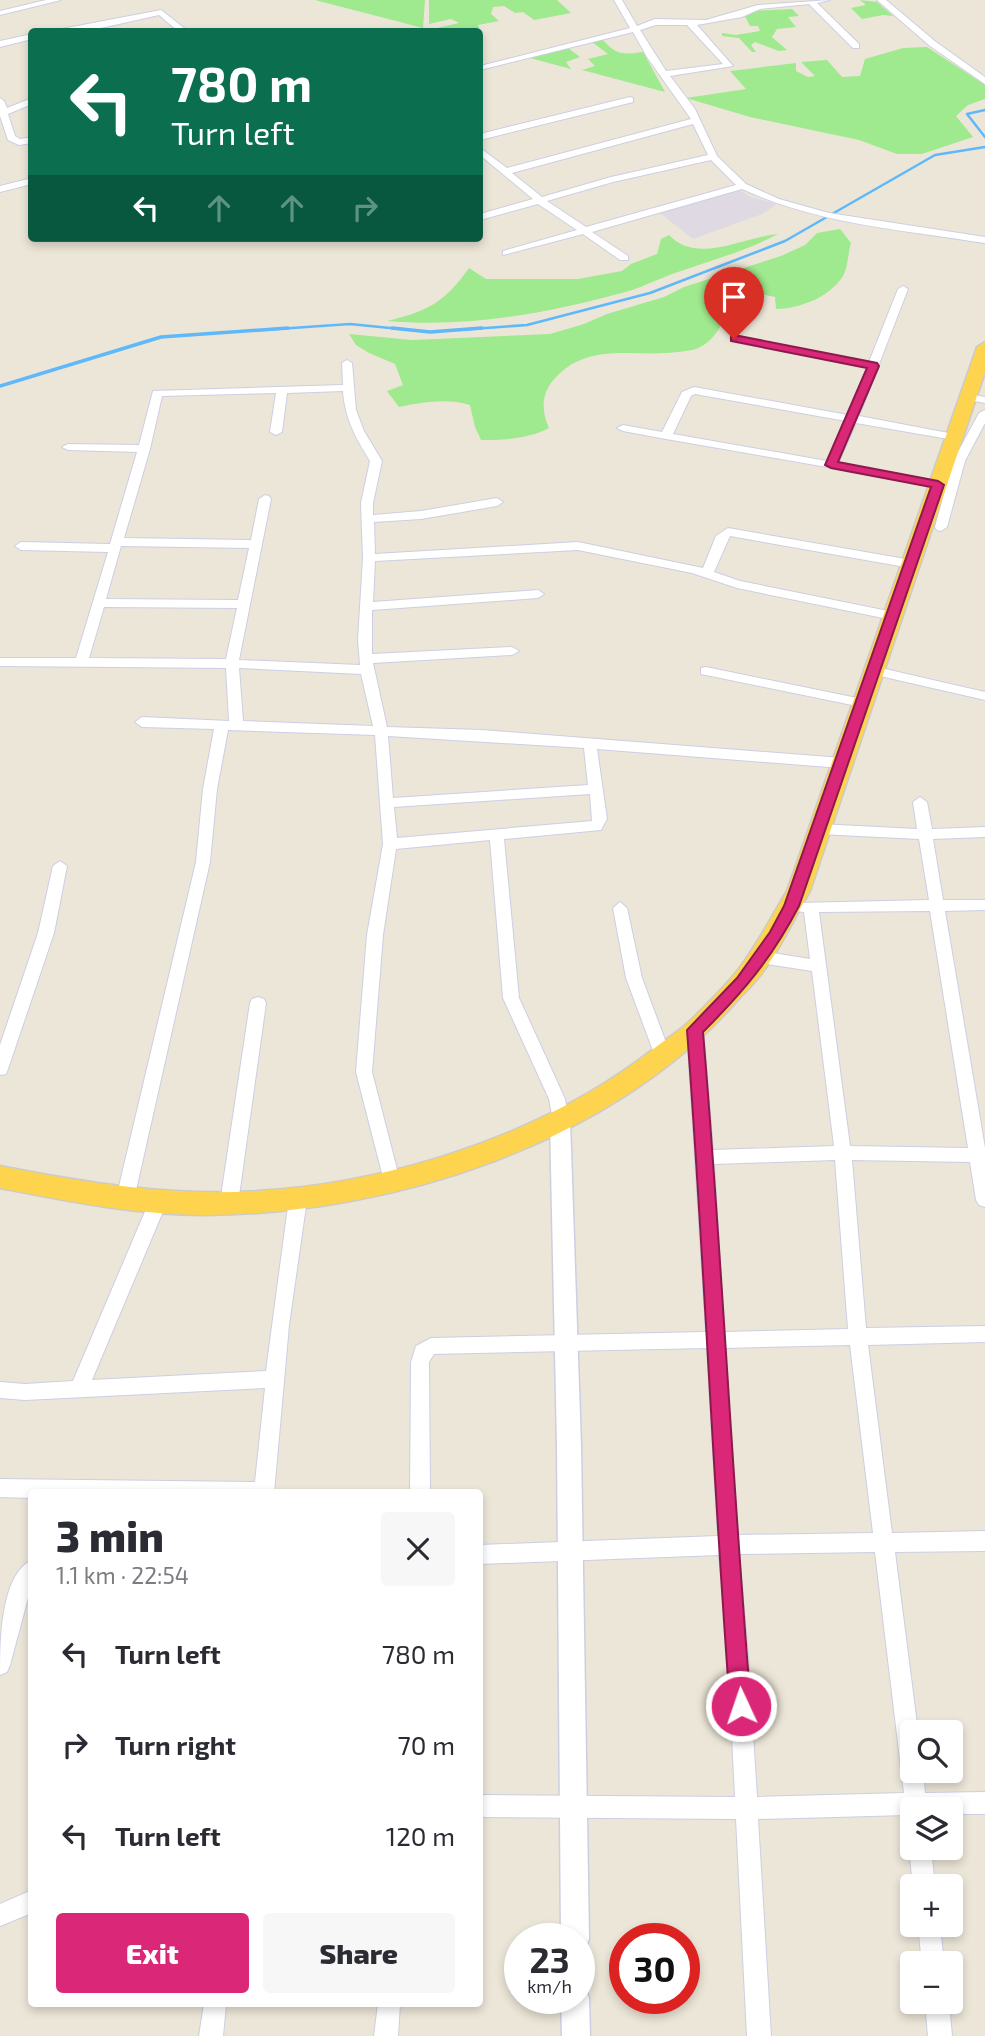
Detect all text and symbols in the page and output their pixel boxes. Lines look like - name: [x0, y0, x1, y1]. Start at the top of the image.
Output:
- text: 780 m: [171, 53, 312, 112]
- icon: left: [56, 56, 147, 147]
- text: Turn left: [171, 113, 295, 151]
- icon: left: [127, 189, 165, 227]
- icon: ahead: [200, 189, 238, 227]
- icon: ahead: [273, 189, 311, 227]
- icon: right: [346, 189, 384, 227]
- pin: [704, 267, 764, 339]
- icon: arrive: [715, 278, 753, 316]
- text: 3 min: [56, 1510, 164, 1560]
- button: close: [381, 1512, 455, 1586]
- text: 1.1 km · 22:54: [56, 1561, 189, 1589]
- icon: left: [56, 1635, 94, 1673]
- text: Turn left: [115, 1638, 221, 1669]
- text: 780 m: [382, 1638, 455, 1669]
- position arrow: [704, 1669, 778, 1743]
- map controls: [900, 1720, 963, 2014]
- button: search: [900, 1720, 963, 1783]
- icon: right: [56, 1726, 94, 1764]
- text: Turn right: [115, 1729, 236, 1760]
- text: 70 m: [397, 1729, 455, 1760]
- button: layers: [900, 1797, 963, 1860]
- icon: left: [56, 1817, 94, 1855]
- text: Turn left: [115, 1820, 221, 1851]
- text: 120 m: [386, 1820, 455, 1851]
- button: +: [900, 1874, 963, 1937]
- button: Exit: [56, 1913, 249, 1993]
- button: Share: [263, 1913, 455, 1993]
- speed limit sign: 30: [609, 1923, 700, 2014]
- text: 23: [529, 1938, 570, 1980]
- button: −: [900, 1951, 963, 2014]
- text: km/h: [527, 1975, 572, 1997]

